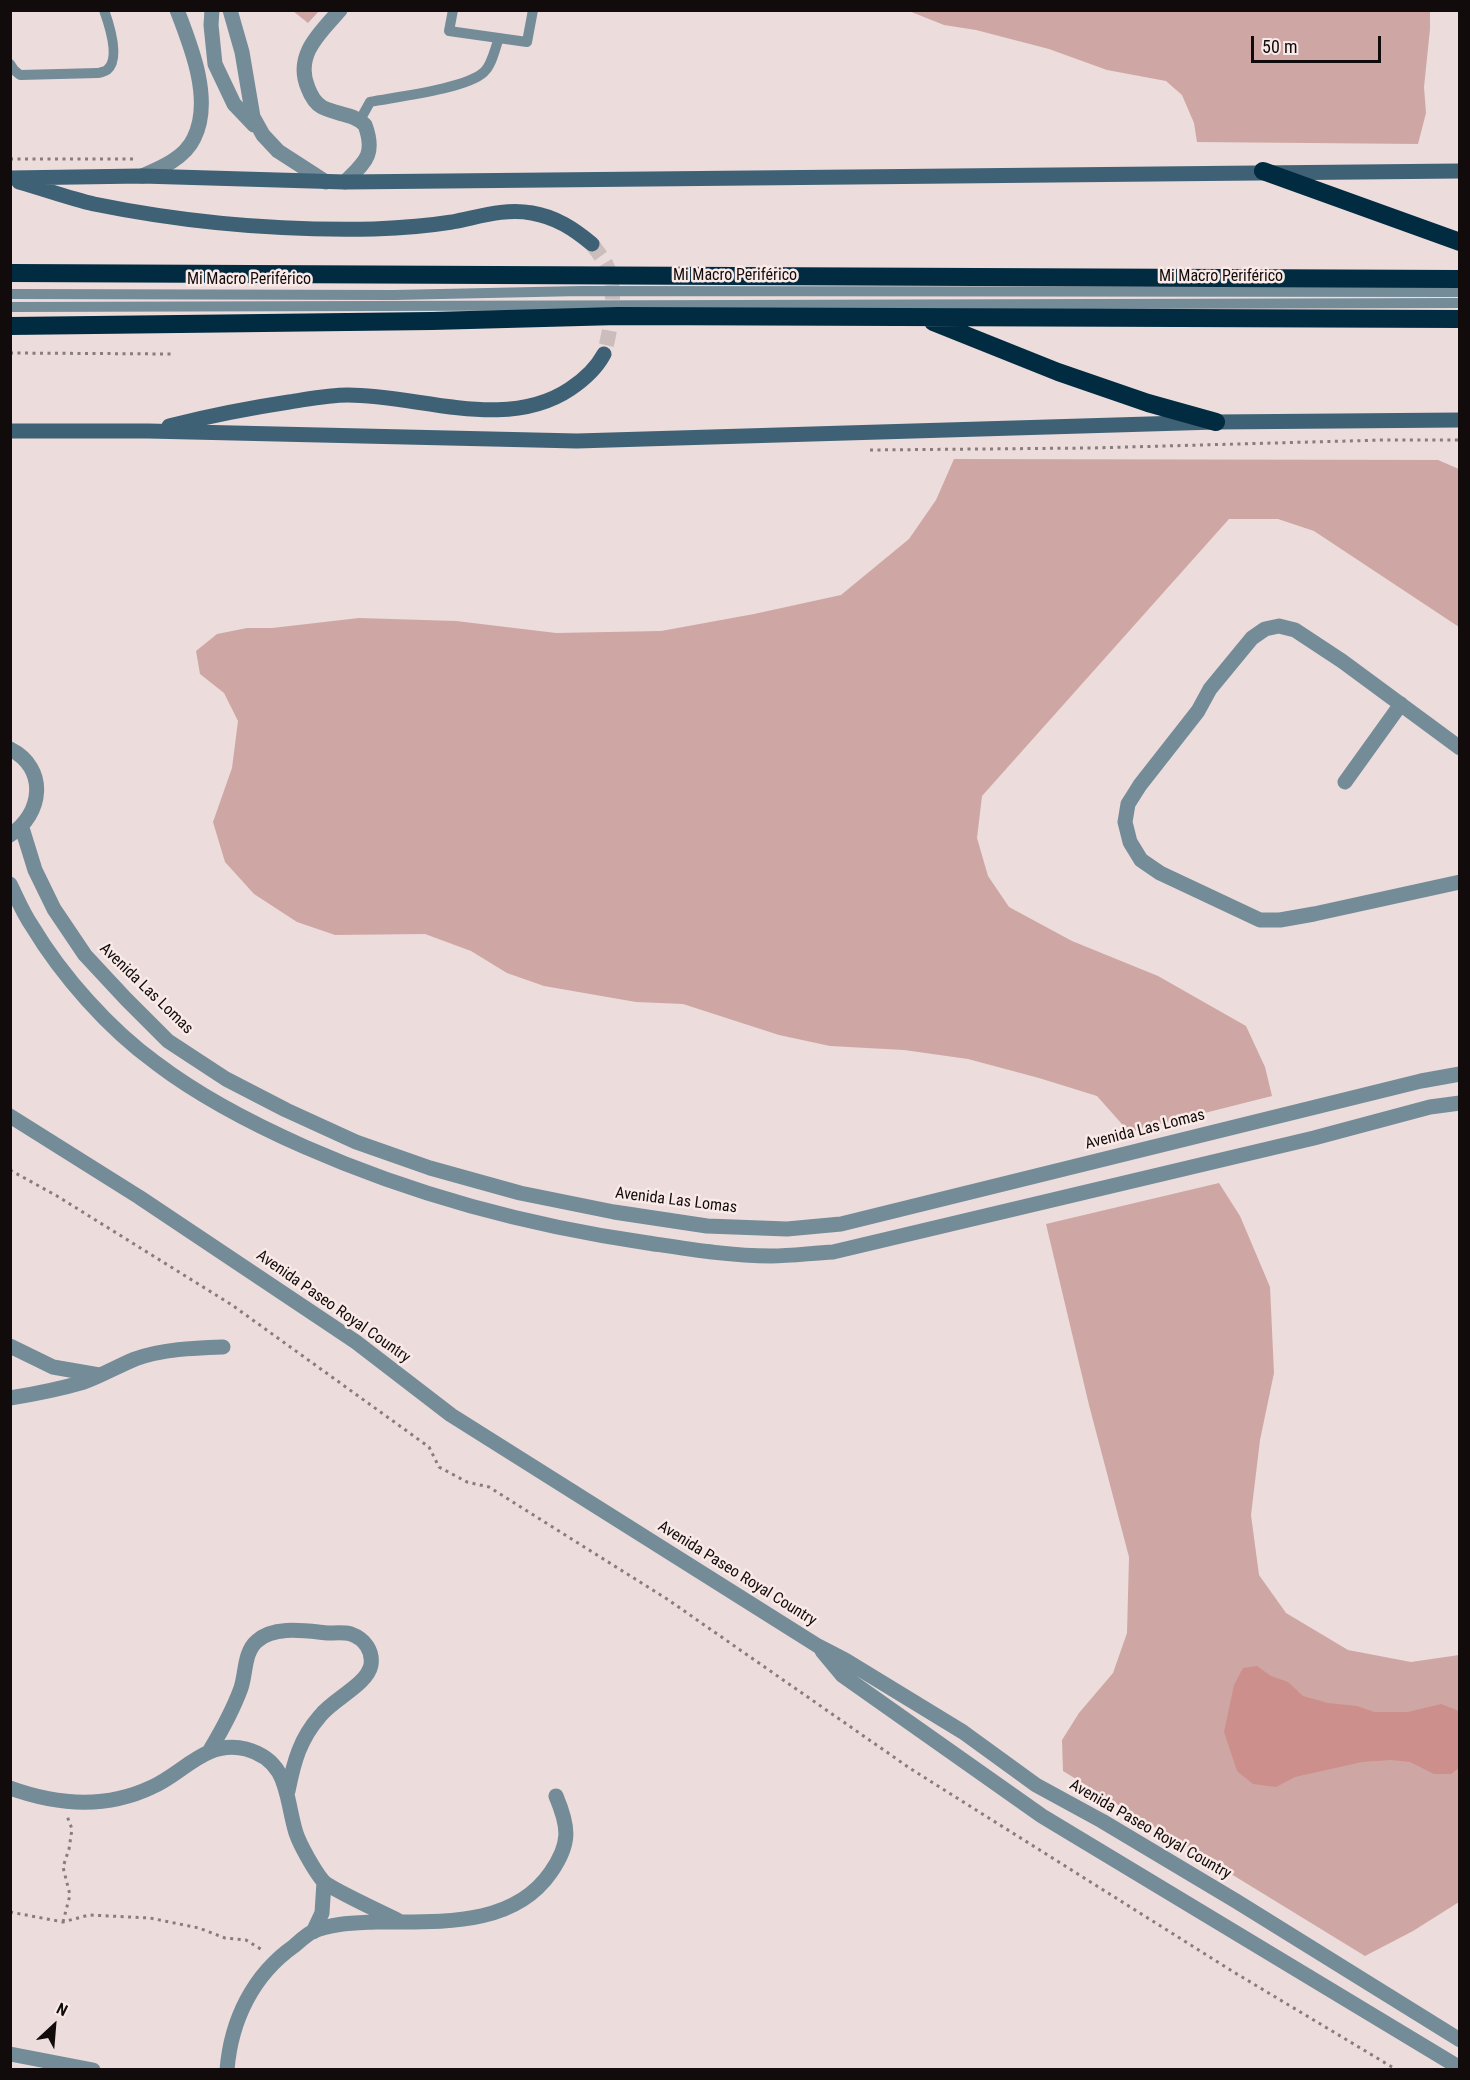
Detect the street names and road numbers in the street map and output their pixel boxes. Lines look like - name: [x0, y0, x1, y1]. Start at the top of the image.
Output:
- street label: Mi Macro Periférico: [673, 266, 797, 286]
- street label: Mi Macro Periférico: [1159, 267, 1283, 287]
- street label: Mi Macro Periférico: [187, 270, 311, 290]
- street label: Avenida Las Lomas: [95, 939, 197, 1039]
- street label: Avenida Las Lomas: [1083, 1106, 1207, 1154]
- street label: Avenida Las Lomas: [614, 1184, 738, 1218]
- street label: Avenida Paseo Royal Country: [252, 1246, 414, 1368]
- street label: Avenida Paseo Royal Country: [654, 1517, 820, 1631]
- street label: Avenida Paseo Royal Country: [1066, 1776, 1234, 1884]

